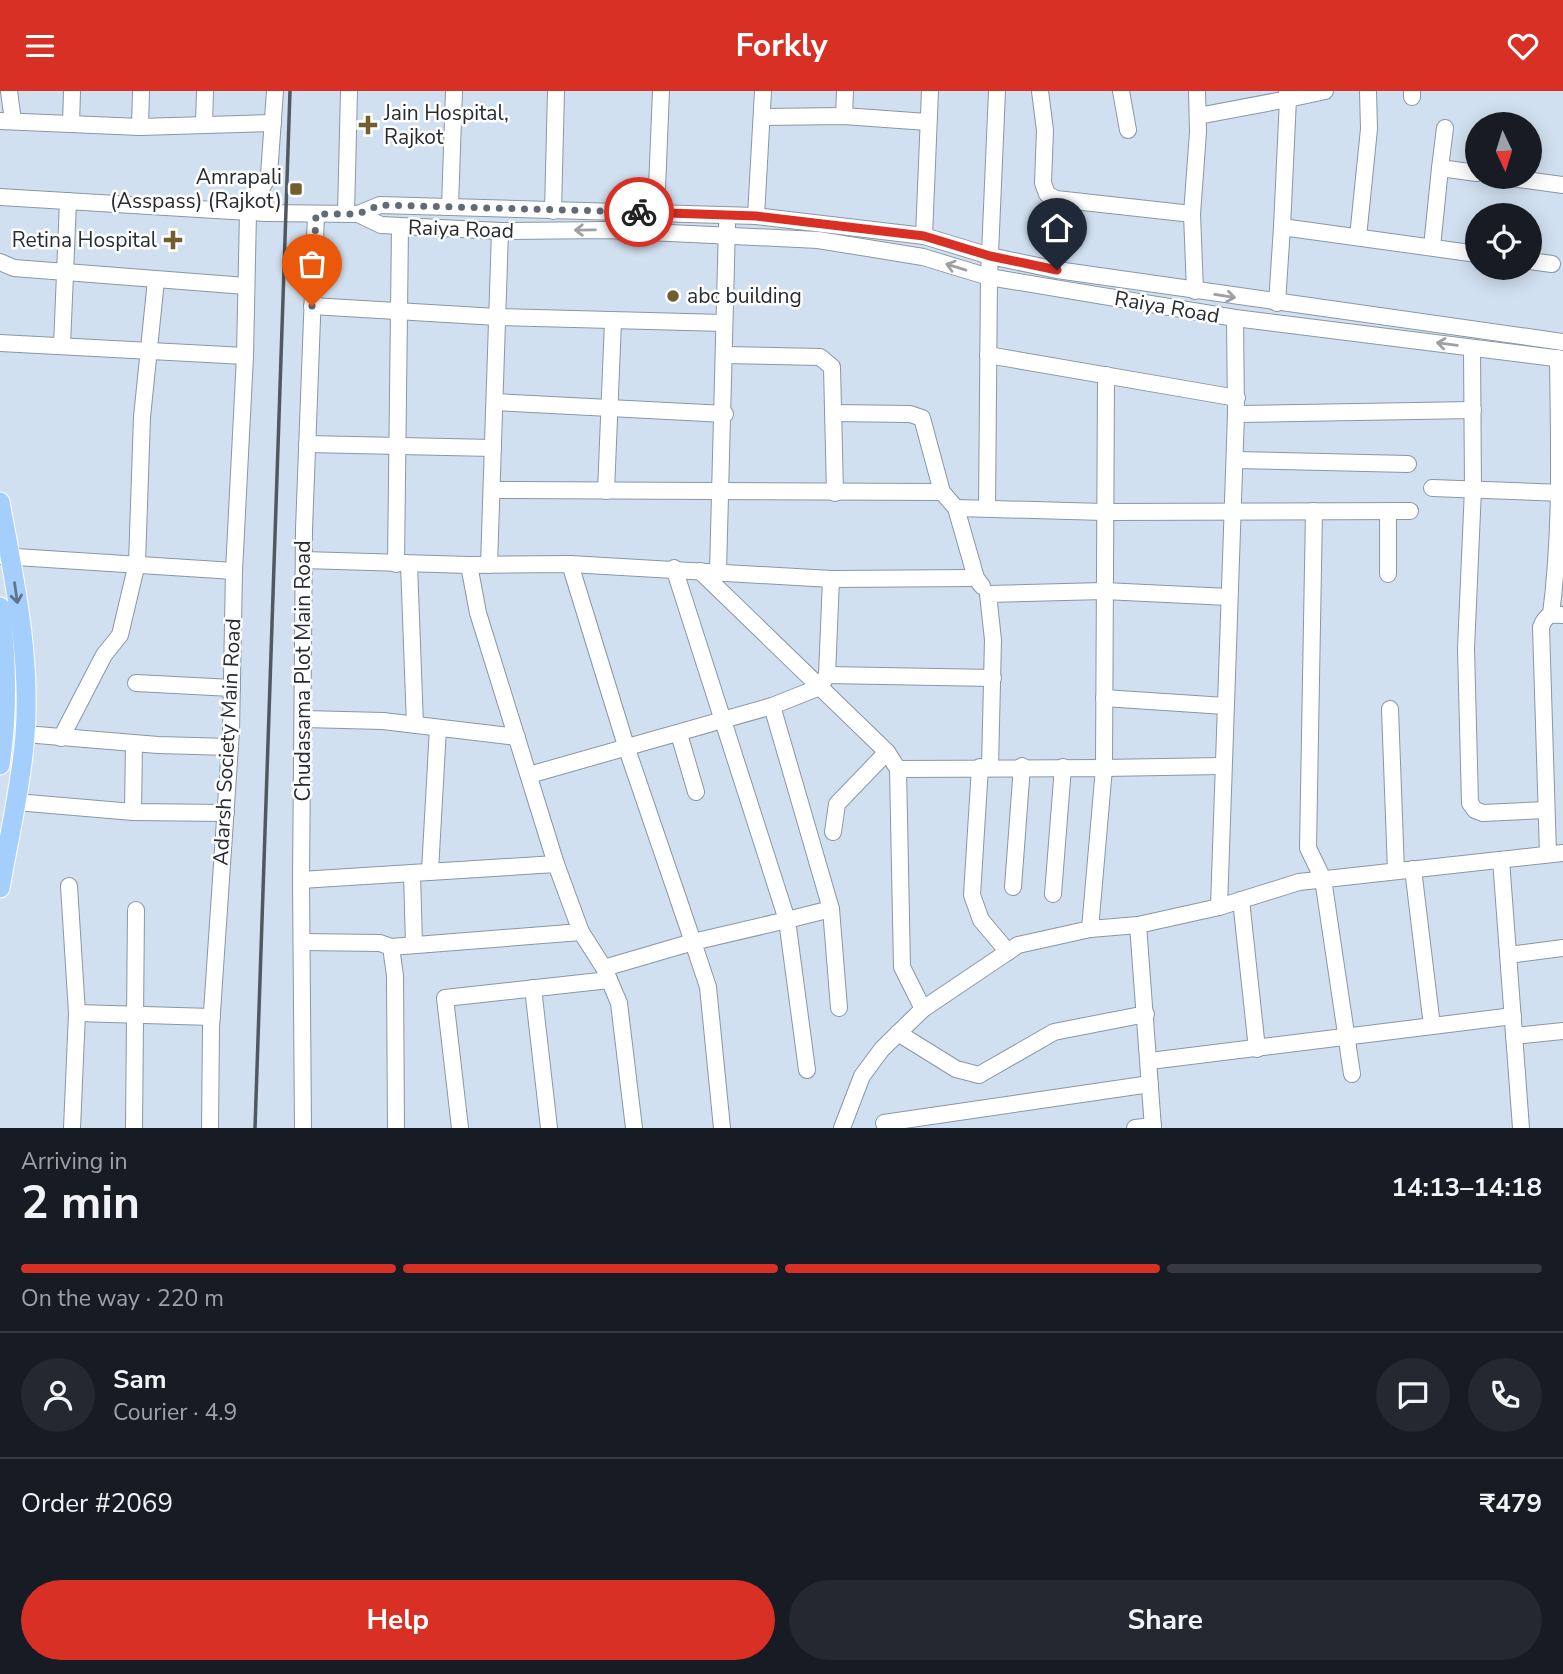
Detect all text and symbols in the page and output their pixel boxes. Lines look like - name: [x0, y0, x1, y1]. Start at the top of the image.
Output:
- text: Forkly: [735, 24, 828, 67]
- icon: menu: [21, 27, 59, 65]
- icon: heart: [1504, 27, 1542, 65]
- place label: Jain Hospital, Rajkot: [383, 99, 509, 151]
- north arrow: [1465, 112, 1542, 189]
- map controls: [1465, 112, 1542, 280]
- marker: Jain Hospital, Rajkot: [358, 115, 378, 135]
- place label: Amrapali (Asspass) (Rajkot): [110, 163, 282, 215]
- courier: [604, 177, 674, 247]
- marker: Amrapali (Asspass) (Rajkot): [288, 181, 304, 197]
- icon: bike: [620, 193, 658, 231]
- pin: [1027, 198, 1087, 270]
- button: locate: [1465, 203, 1542, 280]
- icon: home: [1038, 209, 1076, 247]
- street label: Raiya Road: [408, 213, 514, 245]
- one-way arrow: [574, 223, 597, 237]
- place label: Retina Hospital: [12, 226, 158, 254]
- marker: Retina Hospital: [163, 230, 183, 250]
- pin: [282, 234, 342, 306]
- icon: bag: [293, 245, 331, 283]
- one-way arrow: [946, 259, 968, 272]
- place label: abc building: [687, 282, 802, 310]
- street label: Raiya Road: [1112, 284, 1222, 330]
- marker: abc building: [665, 288, 681, 304]
- one-way arrow: [1213, 289, 1236, 302]
- one-way arrow: [1436, 338, 1458, 351]
- street label: Chudasama Plot Main Road: [289, 541, 317, 801]
- one-way arrow: [10, 581, 23, 604]
- street label: Adarsh Society Main Road: [207, 618, 247, 866]
- text: Arriving in: [21, 1146, 128, 1177]
- text: 14:13–14:18: [1391, 1170, 1542, 1205]
- text: 2 min: [21, 1171, 140, 1234]
- text: On the way · 220 m: [21, 1283, 224, 1314]
- button: person: [21, 1358, 95, 1432]
- button: chat: [1376, 1358, 1450, 1432]
- button: phone: [1468, 1358, 1542, 1432]
- text: Sam: [113, 1362, 166, 1397]
- text: Courier · 4.9: [113, 1397, 237, 1428]
- text: Order #2069: [21, 1486, 173, 1521]
- text: ₹479: [1480, 1486, 1542, 1521]
- button: Help: [21, 1580, 775, 1660]
- button: Share: [789, 1580, 1542, 1660]

